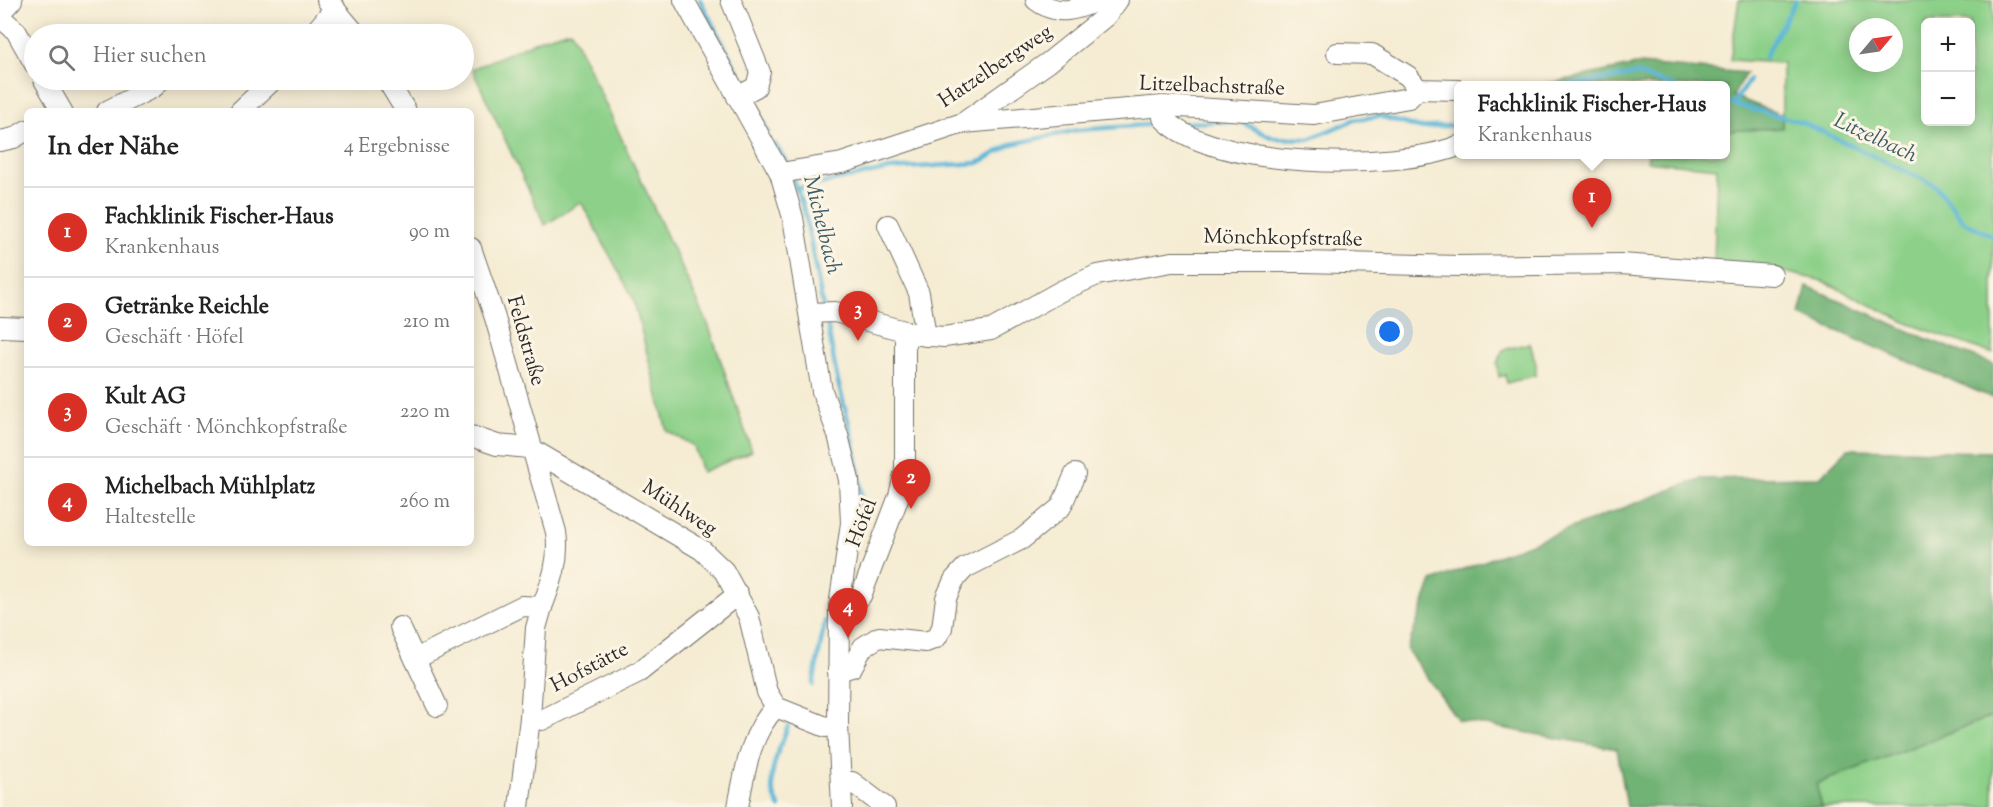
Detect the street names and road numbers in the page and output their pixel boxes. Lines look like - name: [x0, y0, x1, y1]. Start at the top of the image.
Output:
- street label: Hatzelbergweg: [933, 18, 1059, 116]
- street label: Litzelbachstraße: [1139, 69, 1285, 105]
- street label: Mönchkopfstraße: [1203, 223, 1363, 255]
- street label: Feldstraße: [498, 292, 552, 390]
- street label: Mühlweg: [636, 473, 722, 545]
- street label: Höfel: [840, 494, 886, 552]
- street label: Hofstätte: [546, 635, 634, 701]

